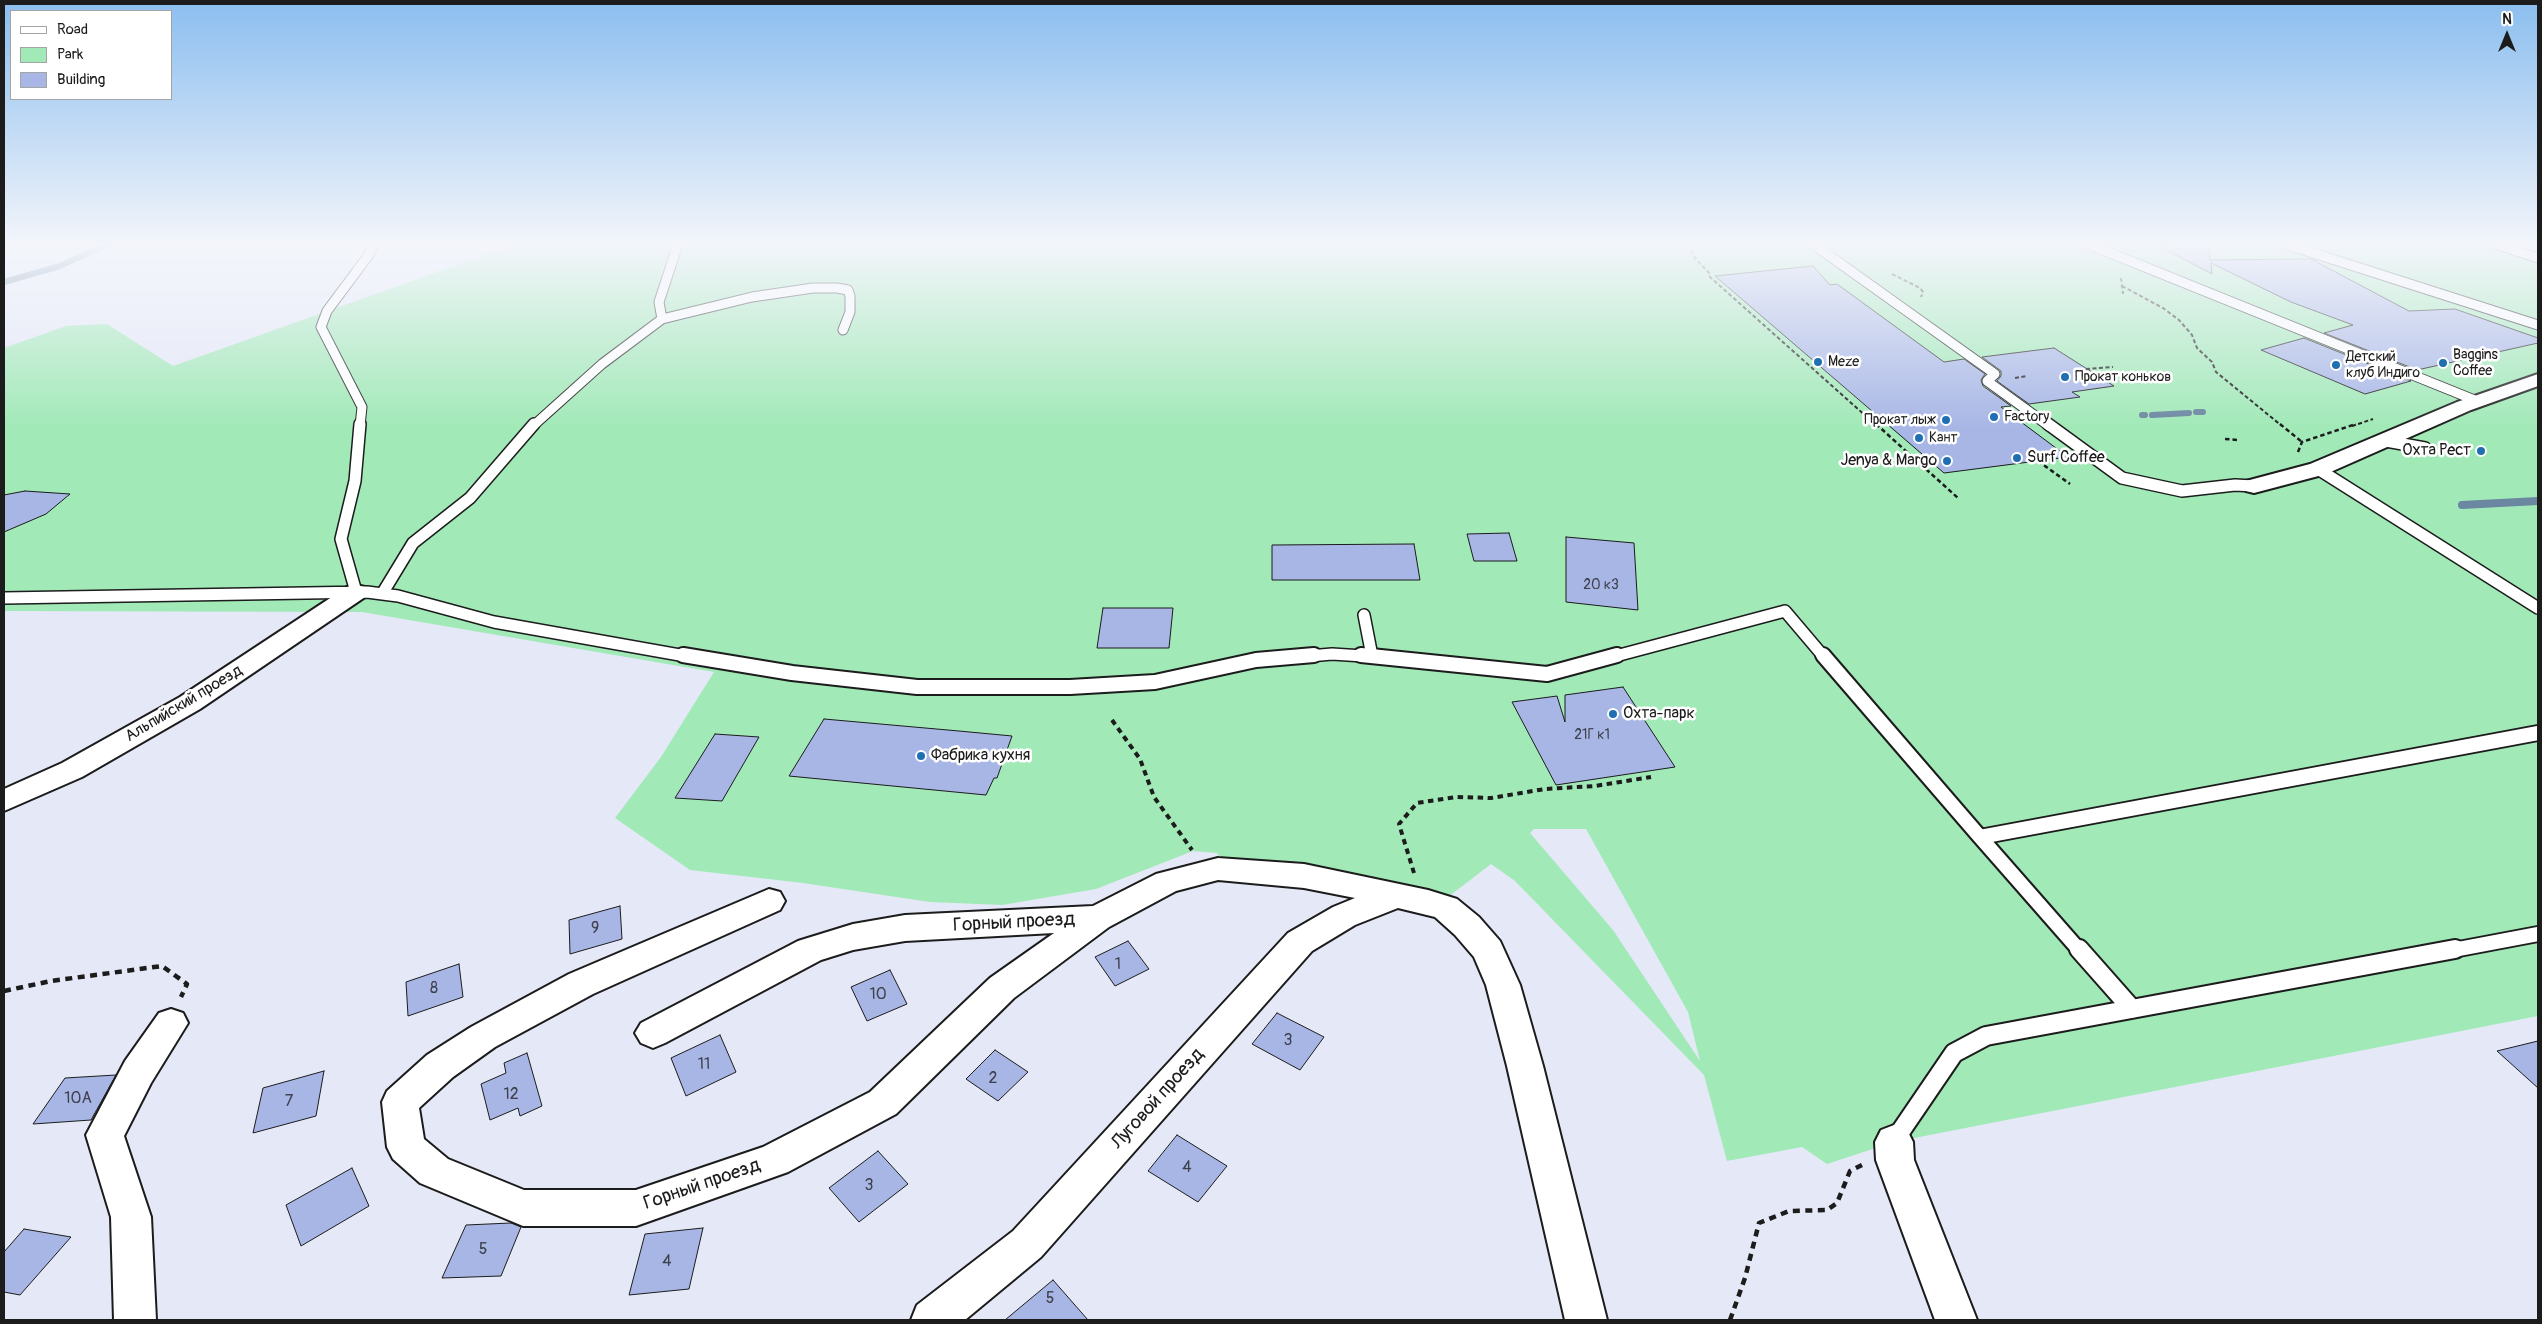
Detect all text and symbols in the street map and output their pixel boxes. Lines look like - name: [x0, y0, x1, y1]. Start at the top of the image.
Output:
- legend: [10, 10, 172, 100]
- north arrow: [2482, 10, 2532, 60]
- text: N: [2502, 11, 2512, 28]
- text: Road: [57, 20, 88, 39]
- text: Park: [57, 45, 83, 64]
- text: Building: [57, 70, 105, 89]
- place label: Baggins Coffee: [2453, 347, 2498, 380]
- place label: Детский клуб Индиго: [2346, 349, 2420, 382]
- place label: Meze: [1828, 354, 1859, 370]
- marker: Meze: [1812, 356, 1824, 368]
- marker: Baggins Coffee: [2437, 357, 2449, 369]
- marker: Детский клуб Индиго: [2330, 359, 2342, 371]
- place label: Прокат коньков: [2075, 369, 2171, 385]
- marker: Прокат коньков: [2059, 371, 2071, 383]
- place label: Factory: [2004, 409, 2049, 425]
- marker: Factory: [1988, 411, 2000, 423]
- place label: Прокат лыж: [1864, 412, 1936, 428]
- marker: Прокат лыж: [1940, 414, 1952, 426]
- place label: Кант: [1929, 430, 1958, 446]
- marker: Кант: [1913, 432, 1925, 444]
- place label: Охта Рест: [2402, 441, 2471, 461]
- marker: Охта Рест: [2475, 445, 2487, 457]
- place label: Surf Coffee: [2027, 448, 2105, 468]
- place label: Jenya & Margo: [1840, 451, 1937, 471]
- marker: Surf Coffee: [2011, 452, 2023, 464]
- marker: Jenya & Margo: [1941, 455, 1953, 467]
- house number: 20 к3: [1583, 577, 1619, 593]
- street label: Альпийский проезд: [122, 661, 246, 747]
- place label: Охта-парк: [1623, 704, 1695, 724]
- marker: Охта-парк: [1607, 708, 1619, 720]
- house number: 21Г к1: [1574, 727, 1610, 743]
- place label: Фабрика кухня: [931, 746, 1030, 766]
- marker: Фабрика кухня: [915, 750, 927, 762]
- street label: Горный проезд: [952, 908, 1076, 938]
- house number: 9: [591, 919, 599, 939]
- house number: 1: [1115, 955, 1121, 975]
- house number: 8: [430, 979, 438, 999]
- house number: 10: [869, 985, 887, 1005]
- house number: 3: [1284, 1031, 1292, 1051]
- street label: Луговой проезд: [1107, 1044, 1209, 1154]
- house number: 11: [698, 1055, 710, 1075]
- house number: 2: [989, 1069, 997, 1089]
- house number: 12: [503, 1085, 519, 1105]
- house number: 10А: [64, 1089, 92, 1109]
- house number: 7: [285, 1092, 293, 1112]
- street label: Горный проезд: [641, 1154, 763, 1216]
- house number: 4: [1182, 1158, 1192, 1178]
- house number: 3: [865, 1176, 873, 1196]
- house number: 5: [479, 1240, 487, 1260]
- house number: 4: [662, 1252, 672, 1272]
- house number: 5: [1046, 1289, 1054, 1309]

